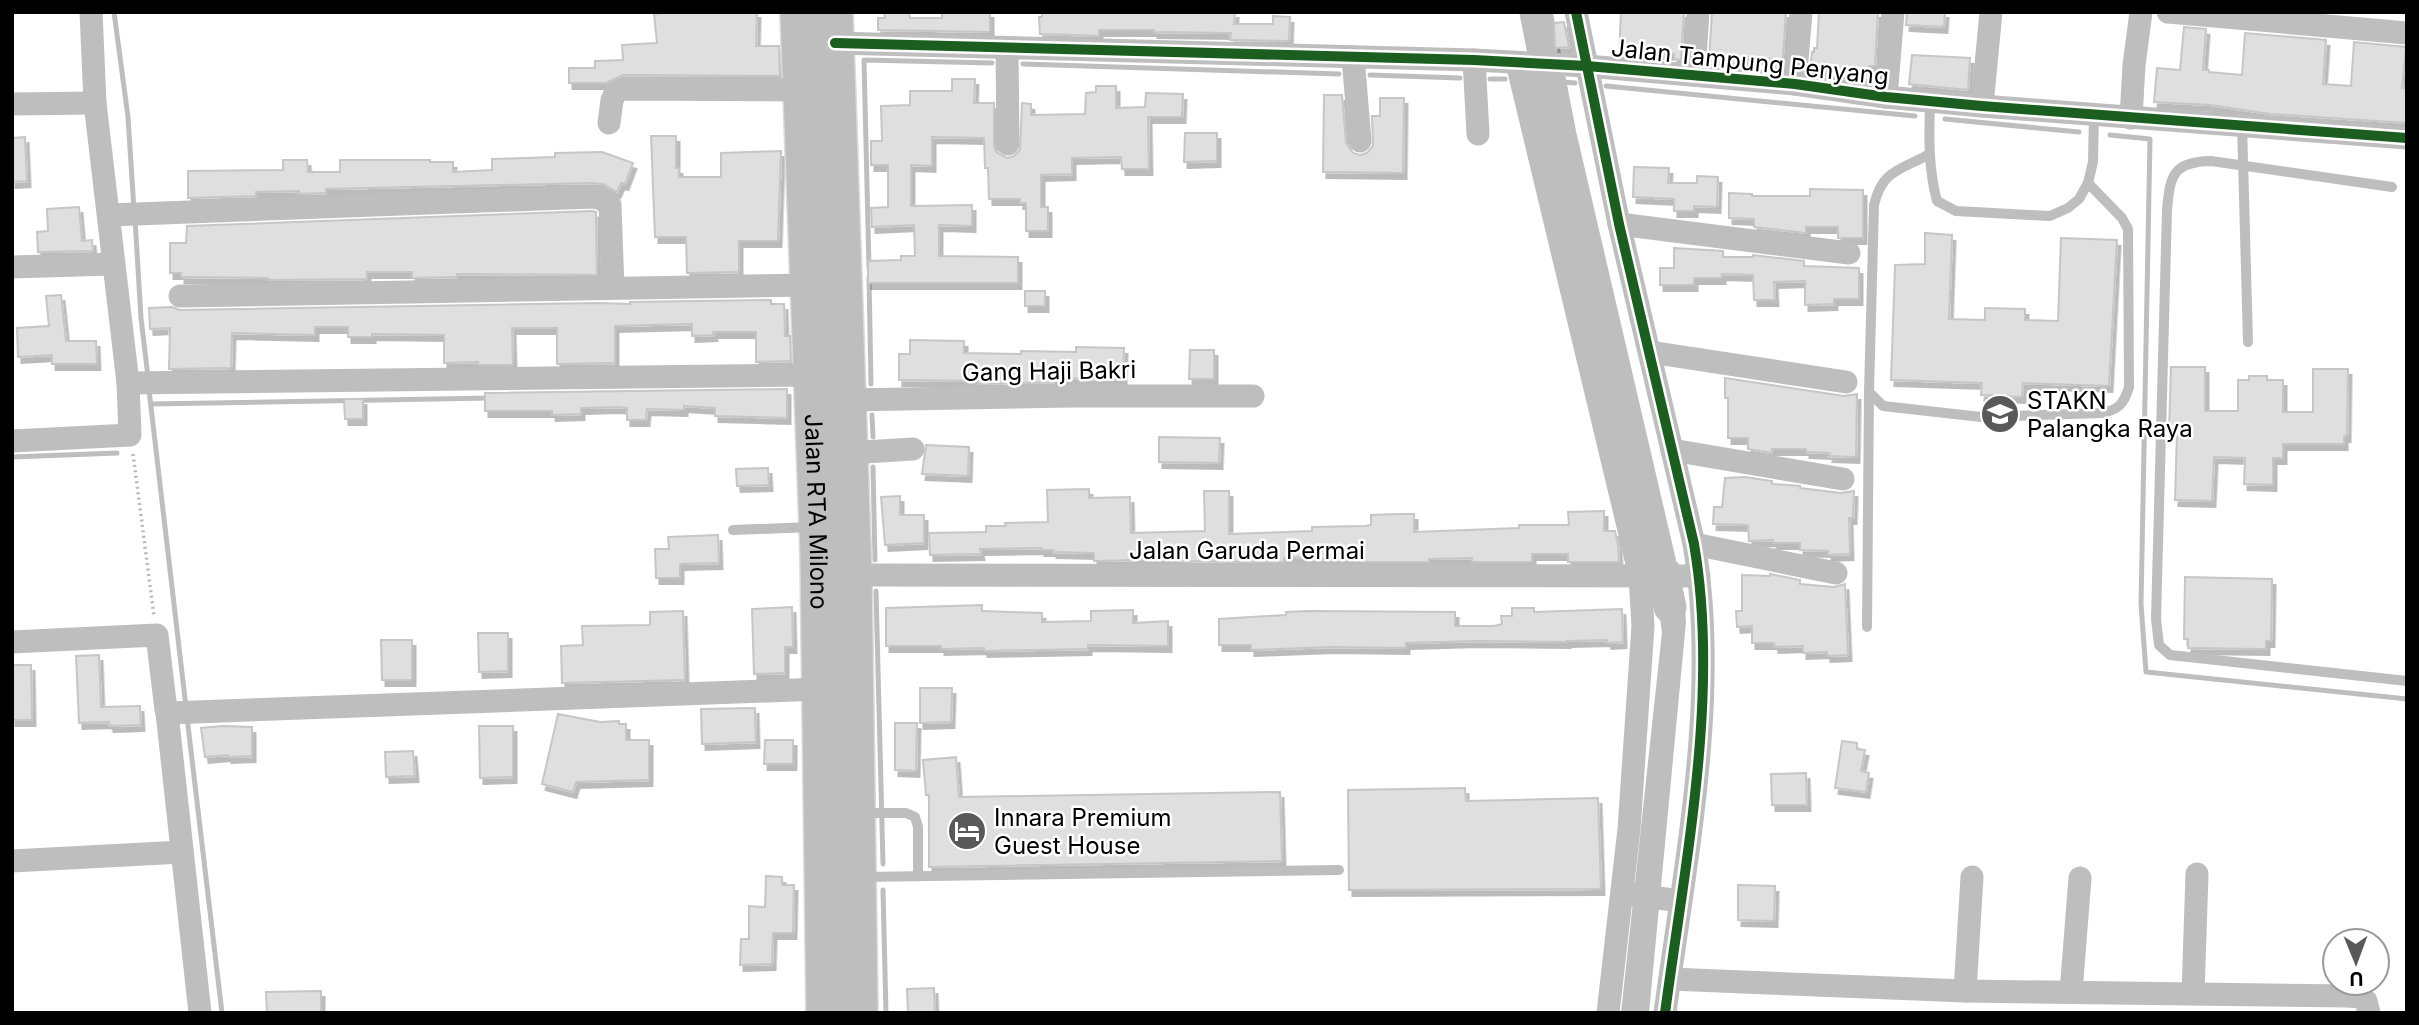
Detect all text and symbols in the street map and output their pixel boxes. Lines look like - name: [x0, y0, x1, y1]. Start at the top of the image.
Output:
- street label: Jalan Tampung Penyang: [1610, 33, 1890, 91]
- street label: Gang Haji Bakri: [962, 355, 1136, 387]
- place label: STAKN Palangka Raya: [2027, 386, 2193, 443]
- school or university icon: STAKN Palangka Raya: [1979, 393, 2021, 435]
- street label: Jalan RTA Milono: [799, 413, 834, 610]
- street label: Jalan Garuda Permai: [1129, 536, 1365, 565]
- place label: Innara Premium Guest House: [994, 803, 1172, 860]
- hotel icon: Innara Premium Guest House: [946, 810, 988, 852]
- north arrow: [2321, 927, 2391, 997]
- text: U: [2349, 967, 2363, 990]

